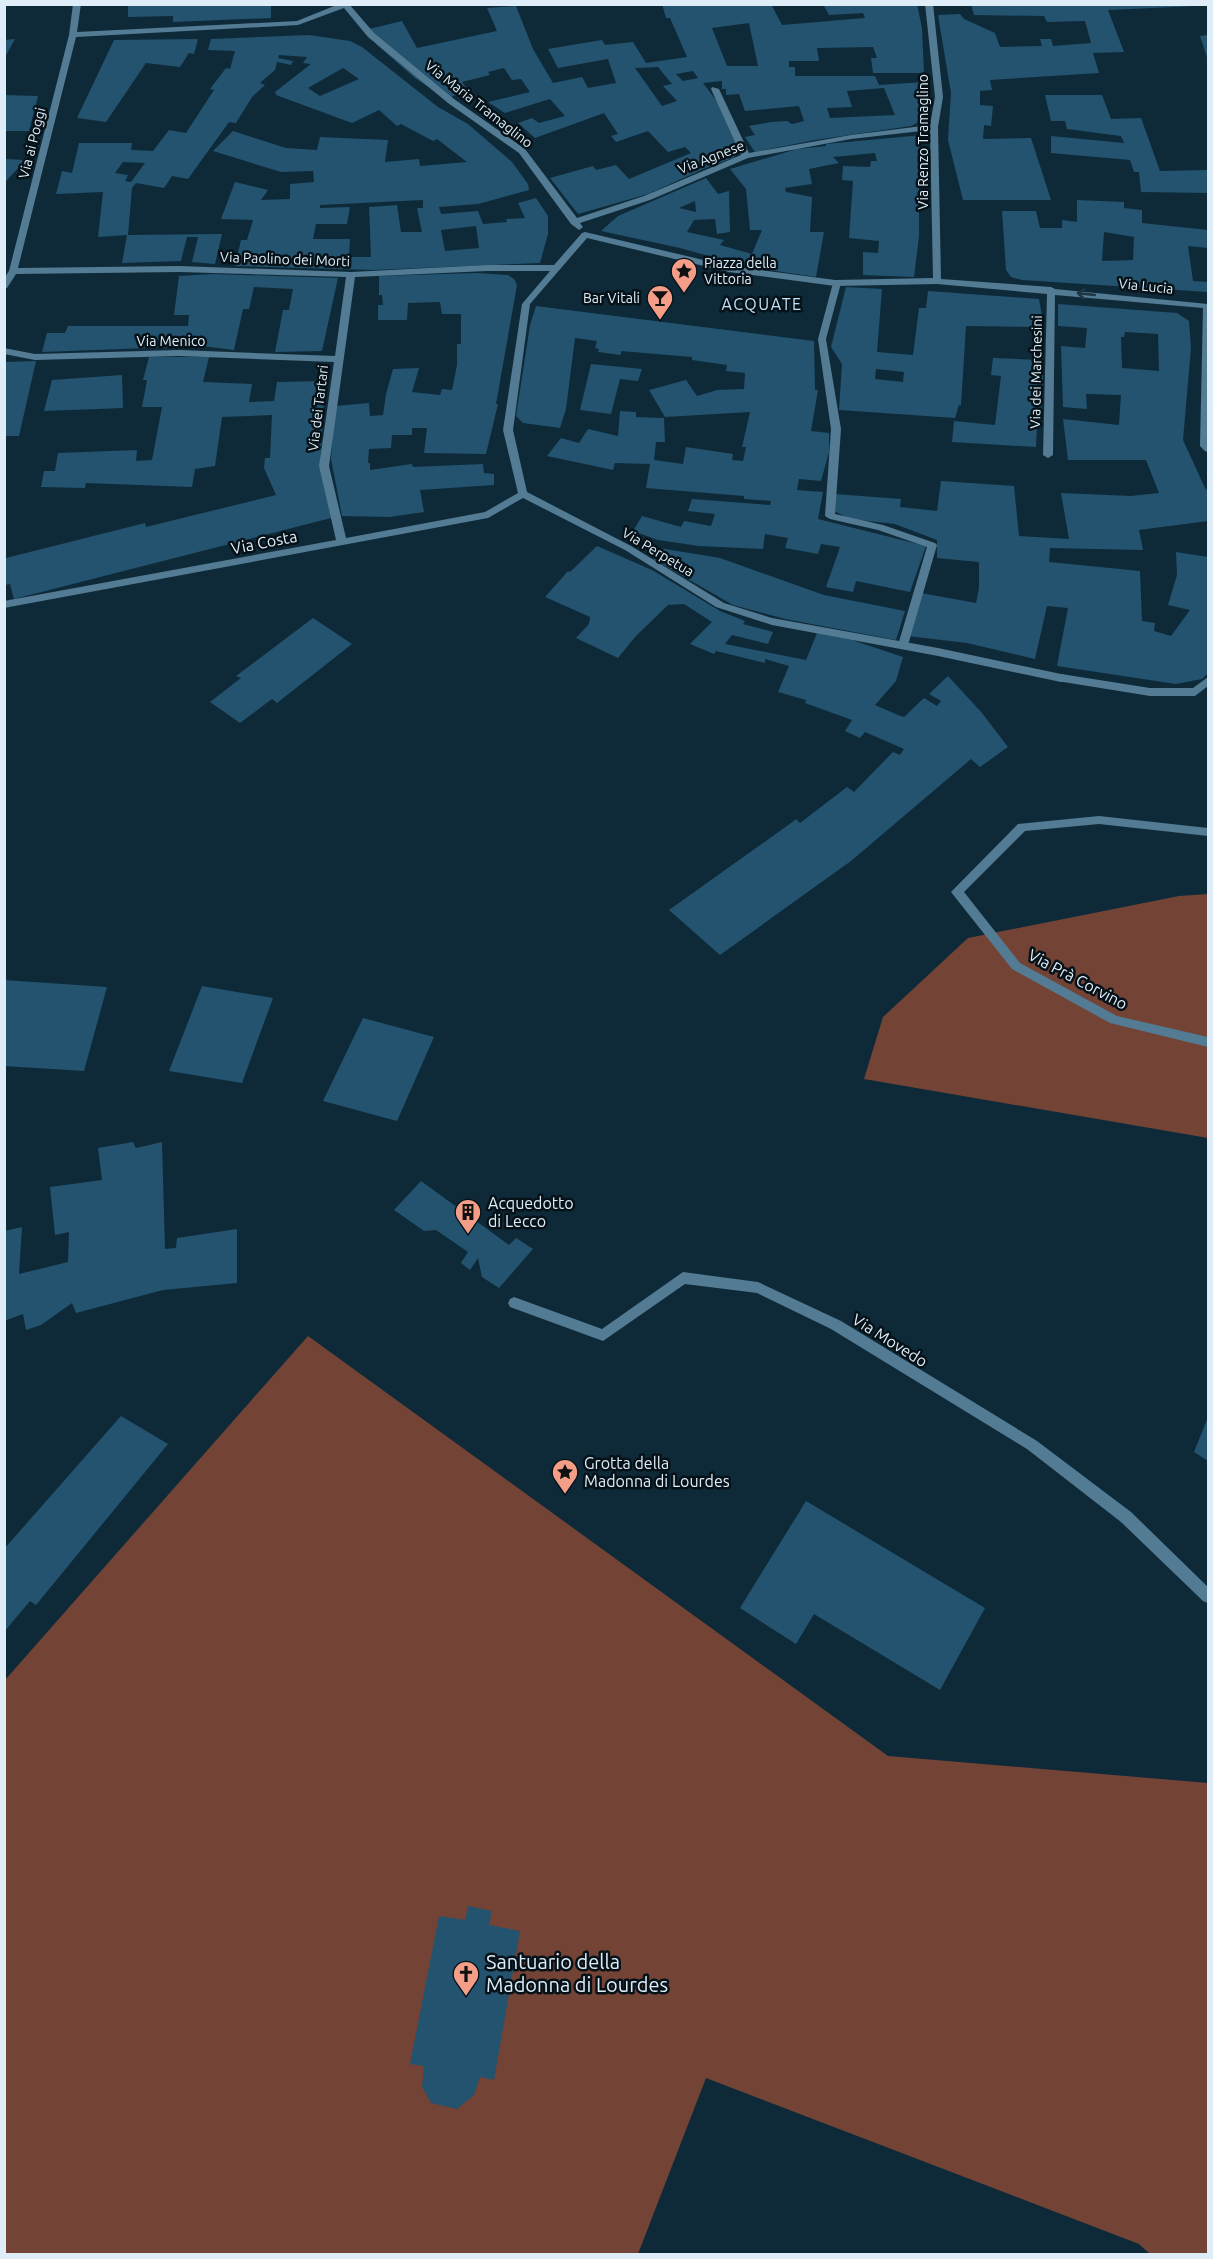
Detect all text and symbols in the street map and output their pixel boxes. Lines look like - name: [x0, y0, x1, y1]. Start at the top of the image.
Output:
- street label: Via Maria Tramaglino: [422, 57, 536, 151]
- street label: Via Renzo Tramaglino: [915, 74, 931, 210]
- street label: Via ai Poggi: [15, 106, 49, 180]
- street label: Via Agnese: [676, 137, 746, 177]
- street label: Via Paolino dei Morti: [220, 249, 350, 269]
- place label: Piazza della Vittoria: [704, 255, 777, 287]
- place icon: Piazza della Vittoria: [669, 256, 699, 294]
- street label: Via Lucia: [1118, 275, 1174, 297]
- bar icon: Bar Vitali: [645, 283, 675, 321]
- one-way arrow: [1077, 288, 1097, 299]
- place label: Bar Vitali: [583, 290, 640, 306]
- district label: ACQUATE: [721, 295, 803, 313]
- street label: Via dei Marchesini: [1027, 315, 1045, 429]
- street label: Via Menico: [136, 333, 206, 349]
- street label: Via dei Tartari: [305, 364, 331, 452]
- street label: Via Perpetua: [619, 524, 697, 580]
- street label: Via Costa: [229, 527, 299, 557]
- street label: Via Prà Corvino: [1025, 945, 1131, 1013]
- place label: Acquedotto di Lecco: [488, 1194, 574, 1230]
- building icon: Acquedotto di Lecco: [453, 1197, 483, 1235]
- street label: Via Movedo: [849, 1310, 931, 1370]
- place label: Grotta della Madonna di Lourdes: [584, 1454, 730, 1490]
- place icon: Grotta della Madonna di Lourdes: [550, 1457, 580, 1495]
- place label: Santuario della Madonna di Lourdes: [486, 1950, 668, 1996]
- church icon: Santuario della Madonna di Lourdes: [451, 1959, 481, 1997]

